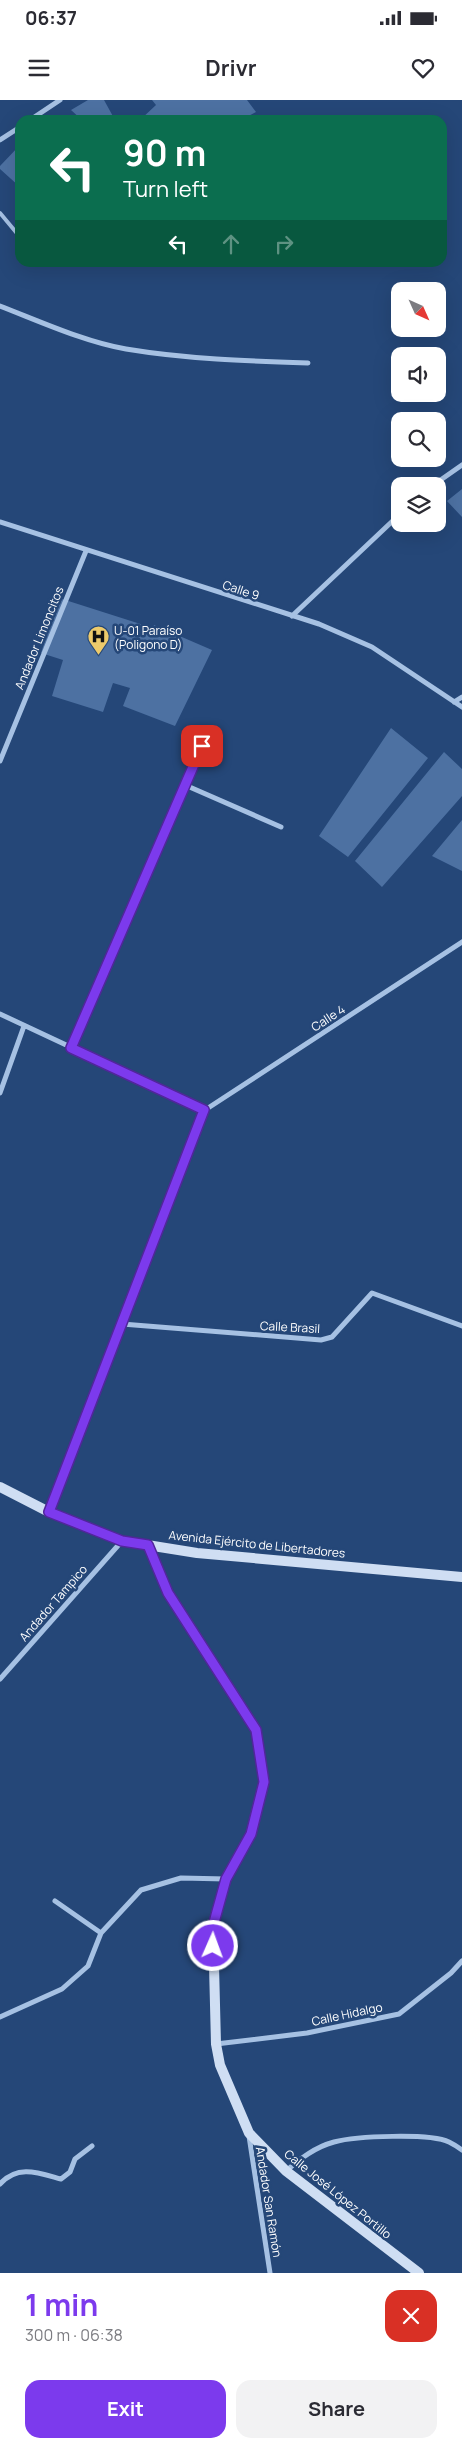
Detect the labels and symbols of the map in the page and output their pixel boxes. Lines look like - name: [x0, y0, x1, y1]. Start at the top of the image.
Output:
- north arrow: [391, 282, 446, 338]
- street label: Calle 9: [220, 576, 262, 604]
- street label: Andador Limoncitos: [11, 584, 67, 692]
- place label: U-01 Paraíso (Poligono D): [114, 622, 182, 653]
- hospital icon: U-01 Paraíso (Poligono D): [86, 625, 110, 656]
- pin: [181, 725, 223, 767]
- street label: Calle 4: [308, 1001, 348, 1035]
- street label: Calle Brasil: [259, 1317, 321, 1337]
- street label: Avenida Ejército de Libertadores: [168, 1526, 346, 1562]
- street label: Andador Tampico: [15, 1561, 91, 1645]
- position arrow: [186, 1919, 238, 1971]
- street label: Calle Hidalgo: [310, 1998, 384, 2030]
- street label: Calle José López Portillo: [281, 2145, 395, 2243]
- street label: Andador San Ramón: [252, 2146, 286, 2258]

